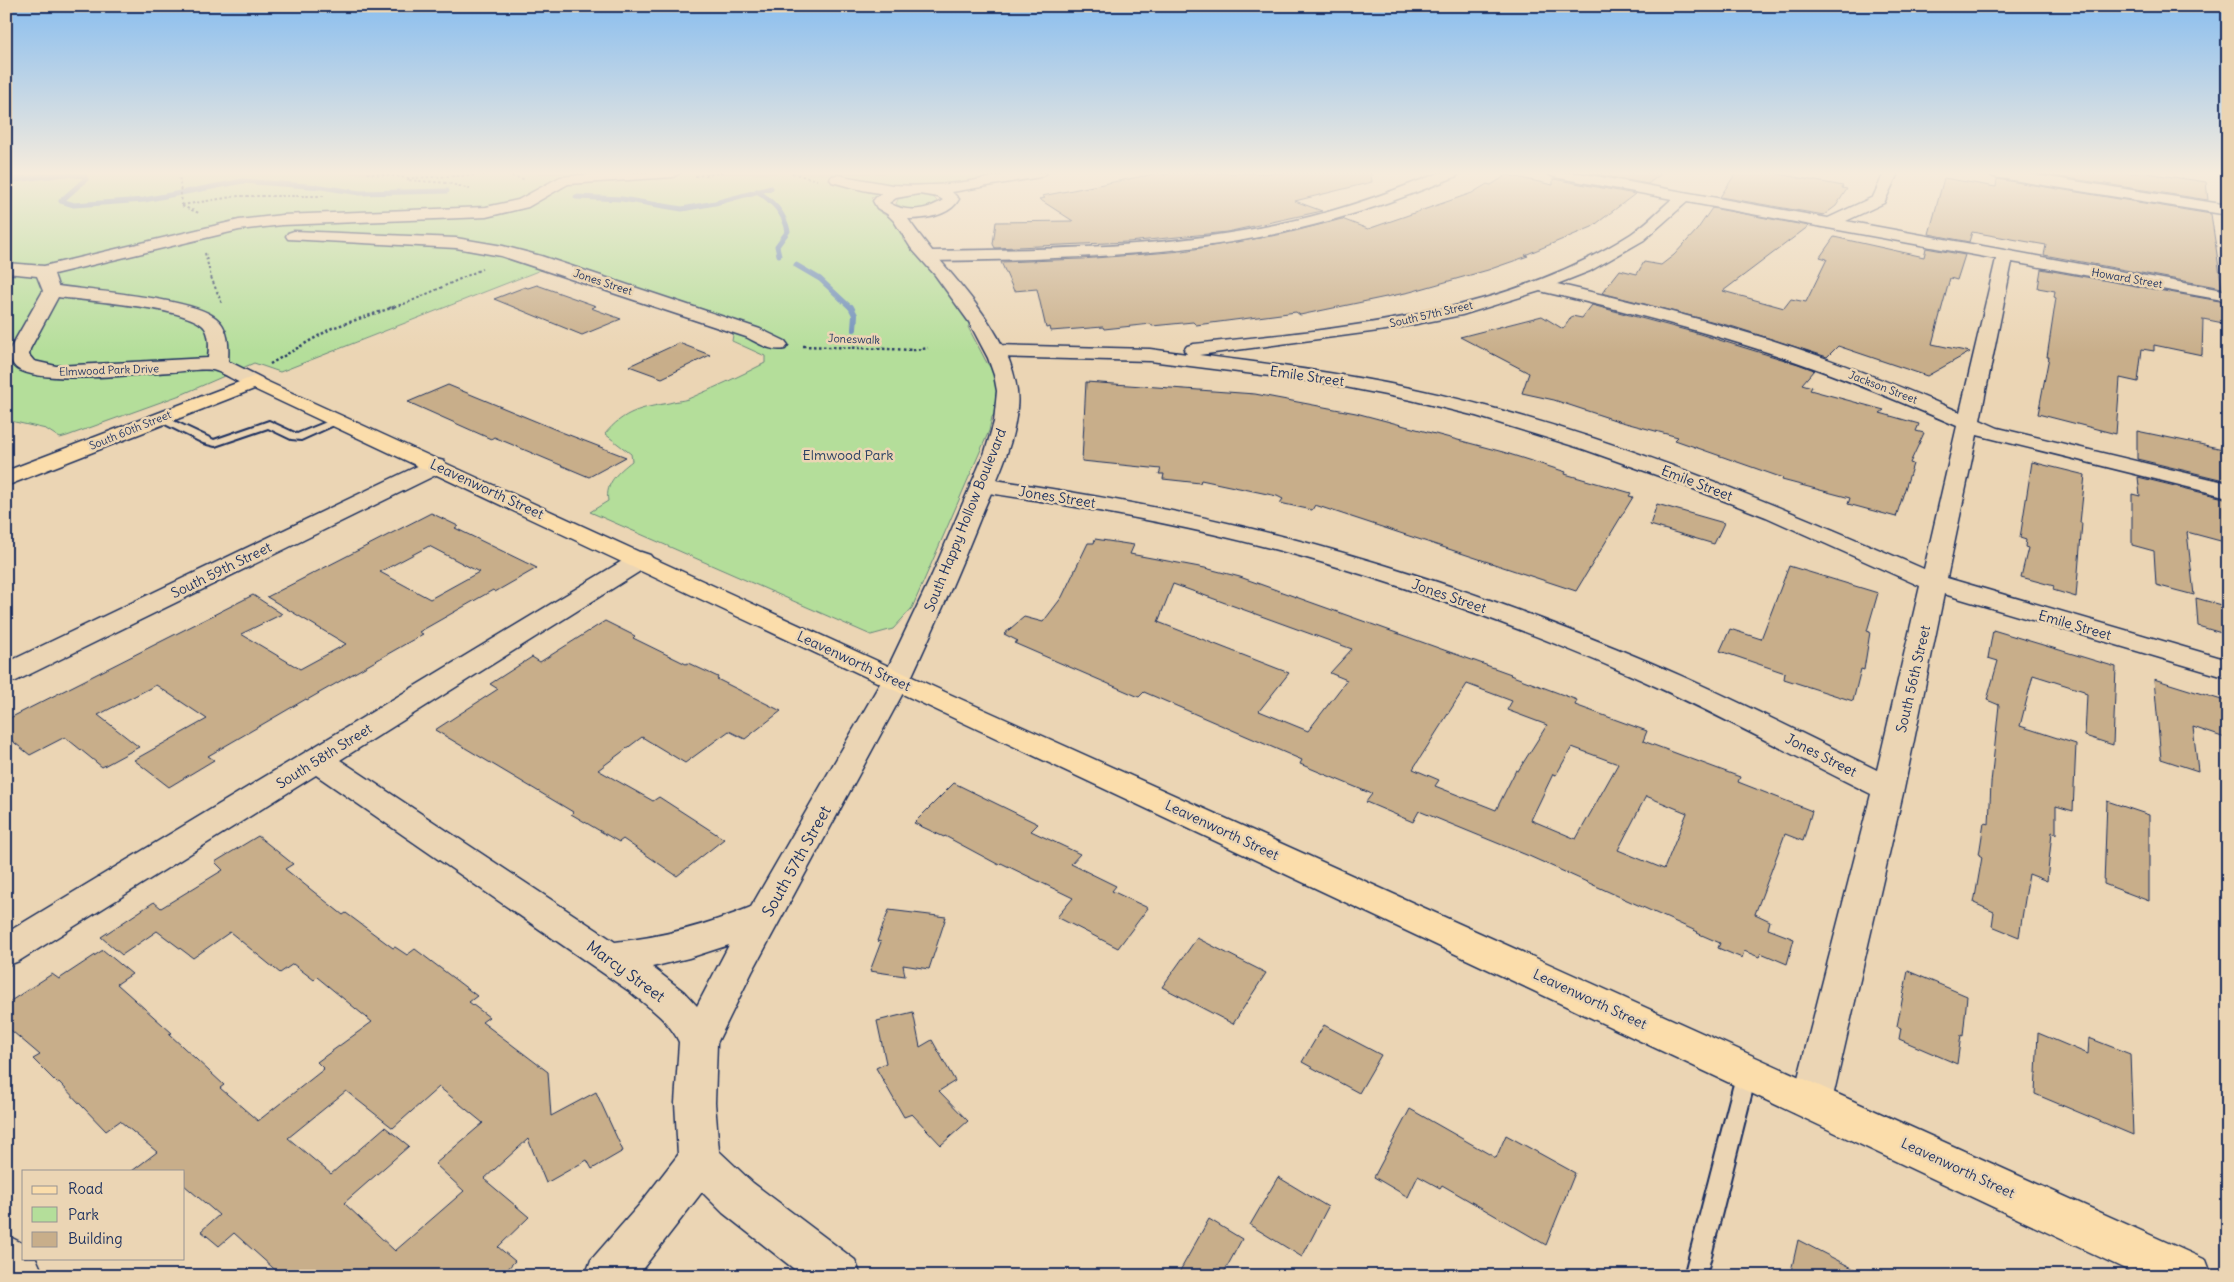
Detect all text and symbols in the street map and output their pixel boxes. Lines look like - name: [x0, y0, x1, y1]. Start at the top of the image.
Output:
- street label: Howard Street: [2090, 265, 2164, 291]
- street label: Jones Street: [572, 266, 634, 298]
- street label: South 57th Street: [1388, 298, 1474, 330]
- street label: Joneswalk: [828, 331, 881, 347]
- street label: Elmwood Park Drive: [59, 361, 159, 379]
- street label: Emile Street: [1269, 362, 1346, 390]
- street label: Jackson Street: [1847, 367, 1920, 407]
- street label: South 60th Street: [87, 407, 173, 453]
- street label: South Happy Hollow Boulevard: [920, 426, 1010, 614]
- park label: Elmwood Park: [803, 446, 893, 464]
- street label: Leavenworth Street: [427, 455, 547, 523]
- street label: Emile Street: [1659, 461, 1735, 505]
- street label: Jones Street: [1017, 482, 1097, 512]
- street label: South 59th Street: [168, 538, 274, 602]
- street label: Jones Street: [1409, 575, 1489, 617]
- street label: Emile Street: [2036, 606, 2114, 644]
- street label: South 56th Street: [1892, 623, 1934, 734]
- street label: Leavenworth Street: [794, 627, 914, 695]
- street label: South 58th Street: [273, 719, 375, 793]
- street label: Jones Street: [1782, 729, 1860, 781]
- street label: Leavenworth Street: [1162, 796, 1282, 864]
- street label: South 57th Street: [757, 801, 835, 920]
- street label: Marcy Street: [583, 936, 670, 1007]
- street label: Leavenworth Street: [1530, 965, 1650, 1033]
- street label: Leavenworth Street: [1898, 1134, 2018, 1202]
- legend: [22, 1170, 185, 1260]
- text: Road: [68, 1179, 103, 1198]
- text: Park: [68, 1205, 99, 1224]
- text: Building: [68, 1229, 123, 1248]

